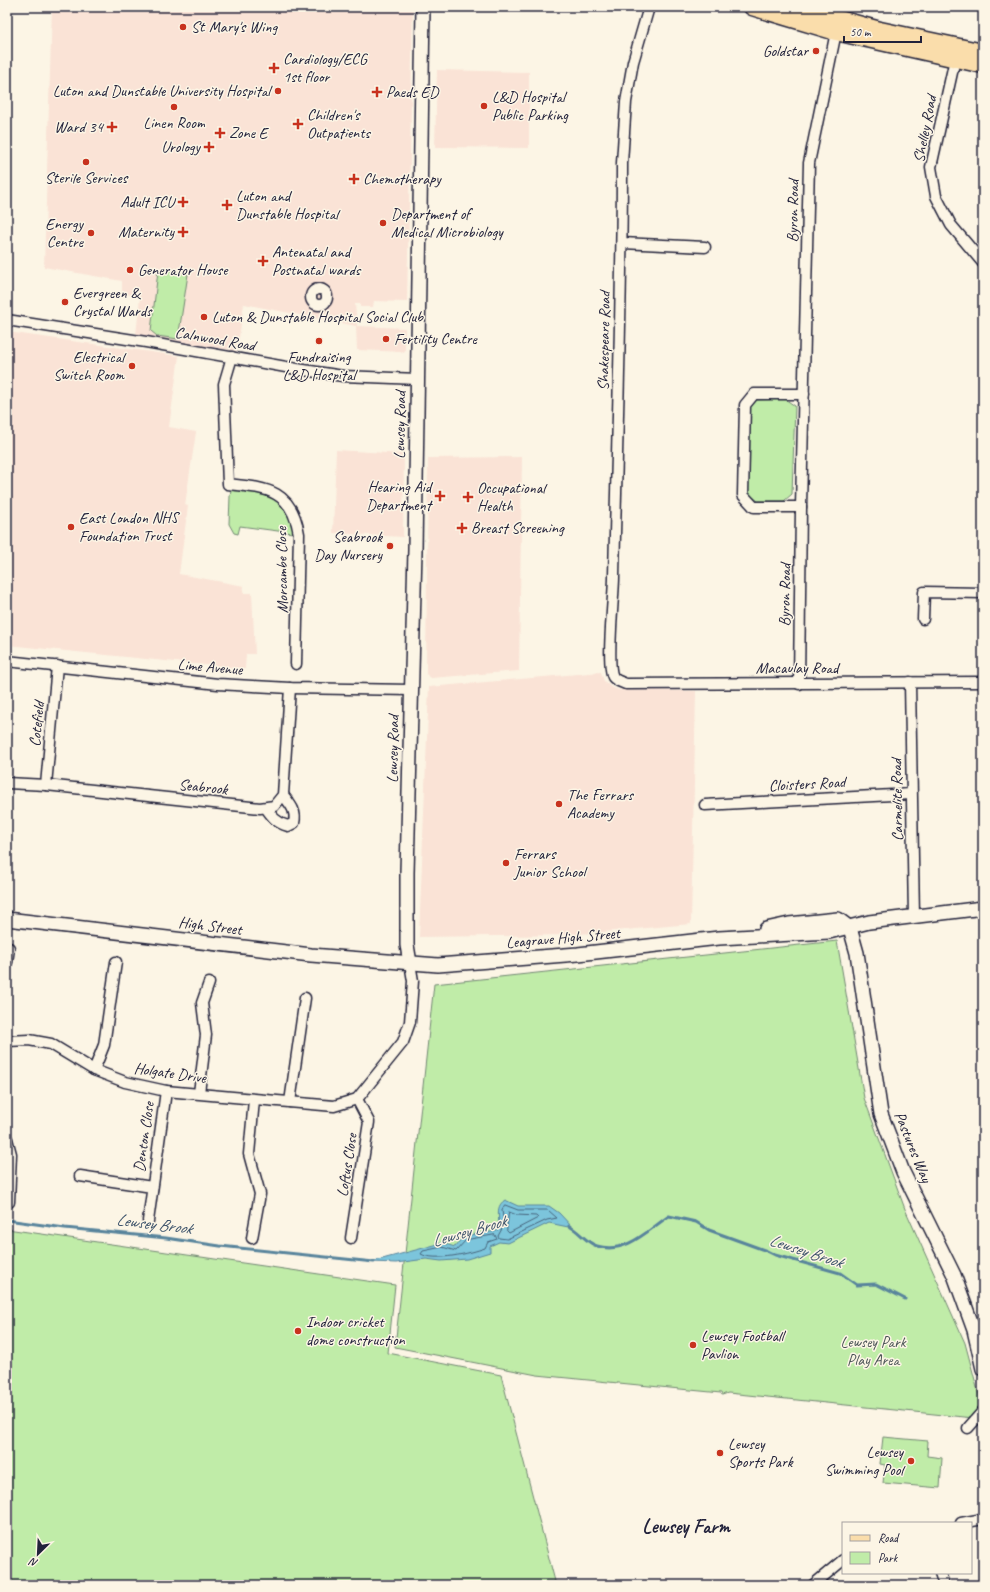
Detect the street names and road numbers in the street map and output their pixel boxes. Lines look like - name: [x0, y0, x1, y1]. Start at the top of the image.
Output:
- street label: Shelley Road: [909, 91, 942, 164]
- street label: Byron Road: [782, 177, 804, 243]
- street label: Shakespeare Road: [593, 288, 615, 391]
- street label: Calnwood Road: [173, 322, 259, 356]
- street label: Lewsey Road: [389, 388, 411, 459]
- street label: Morcambe Close: [271, 525, 293, 613]
- street label: Byron Road: [774, 561, 796, 627]
- street label: Lime Avenue: [177, 654, 245, 680]
- street label: Macaulay Road: [756, 658, 841, 678]
- street label: Cotefield: [25, 698, 50, 748]
- street label: Lewsey Road: [382, 712, 404, 783]
- street label: Carmelite Road: [886, 756, 908, 841]
- street label: Cloisters Road: [768, 772, 849, 796]
- street label: Seabrook: [178, 774, 230, 800]
- street label: High Street: [177, 912, 244, 940]
- street label: Leagrave High Street: [505, 923, 622, 953]
- street label: Holgate Drive: [133, 1058, 209, 1088]
- street label: Denton Close: [129, 1099, 159, 1173]
- street label: Pastures Way: [890, 1109, 937, 1187]
- street label: Loftus Close: [332, 1130, 362, 1198]

